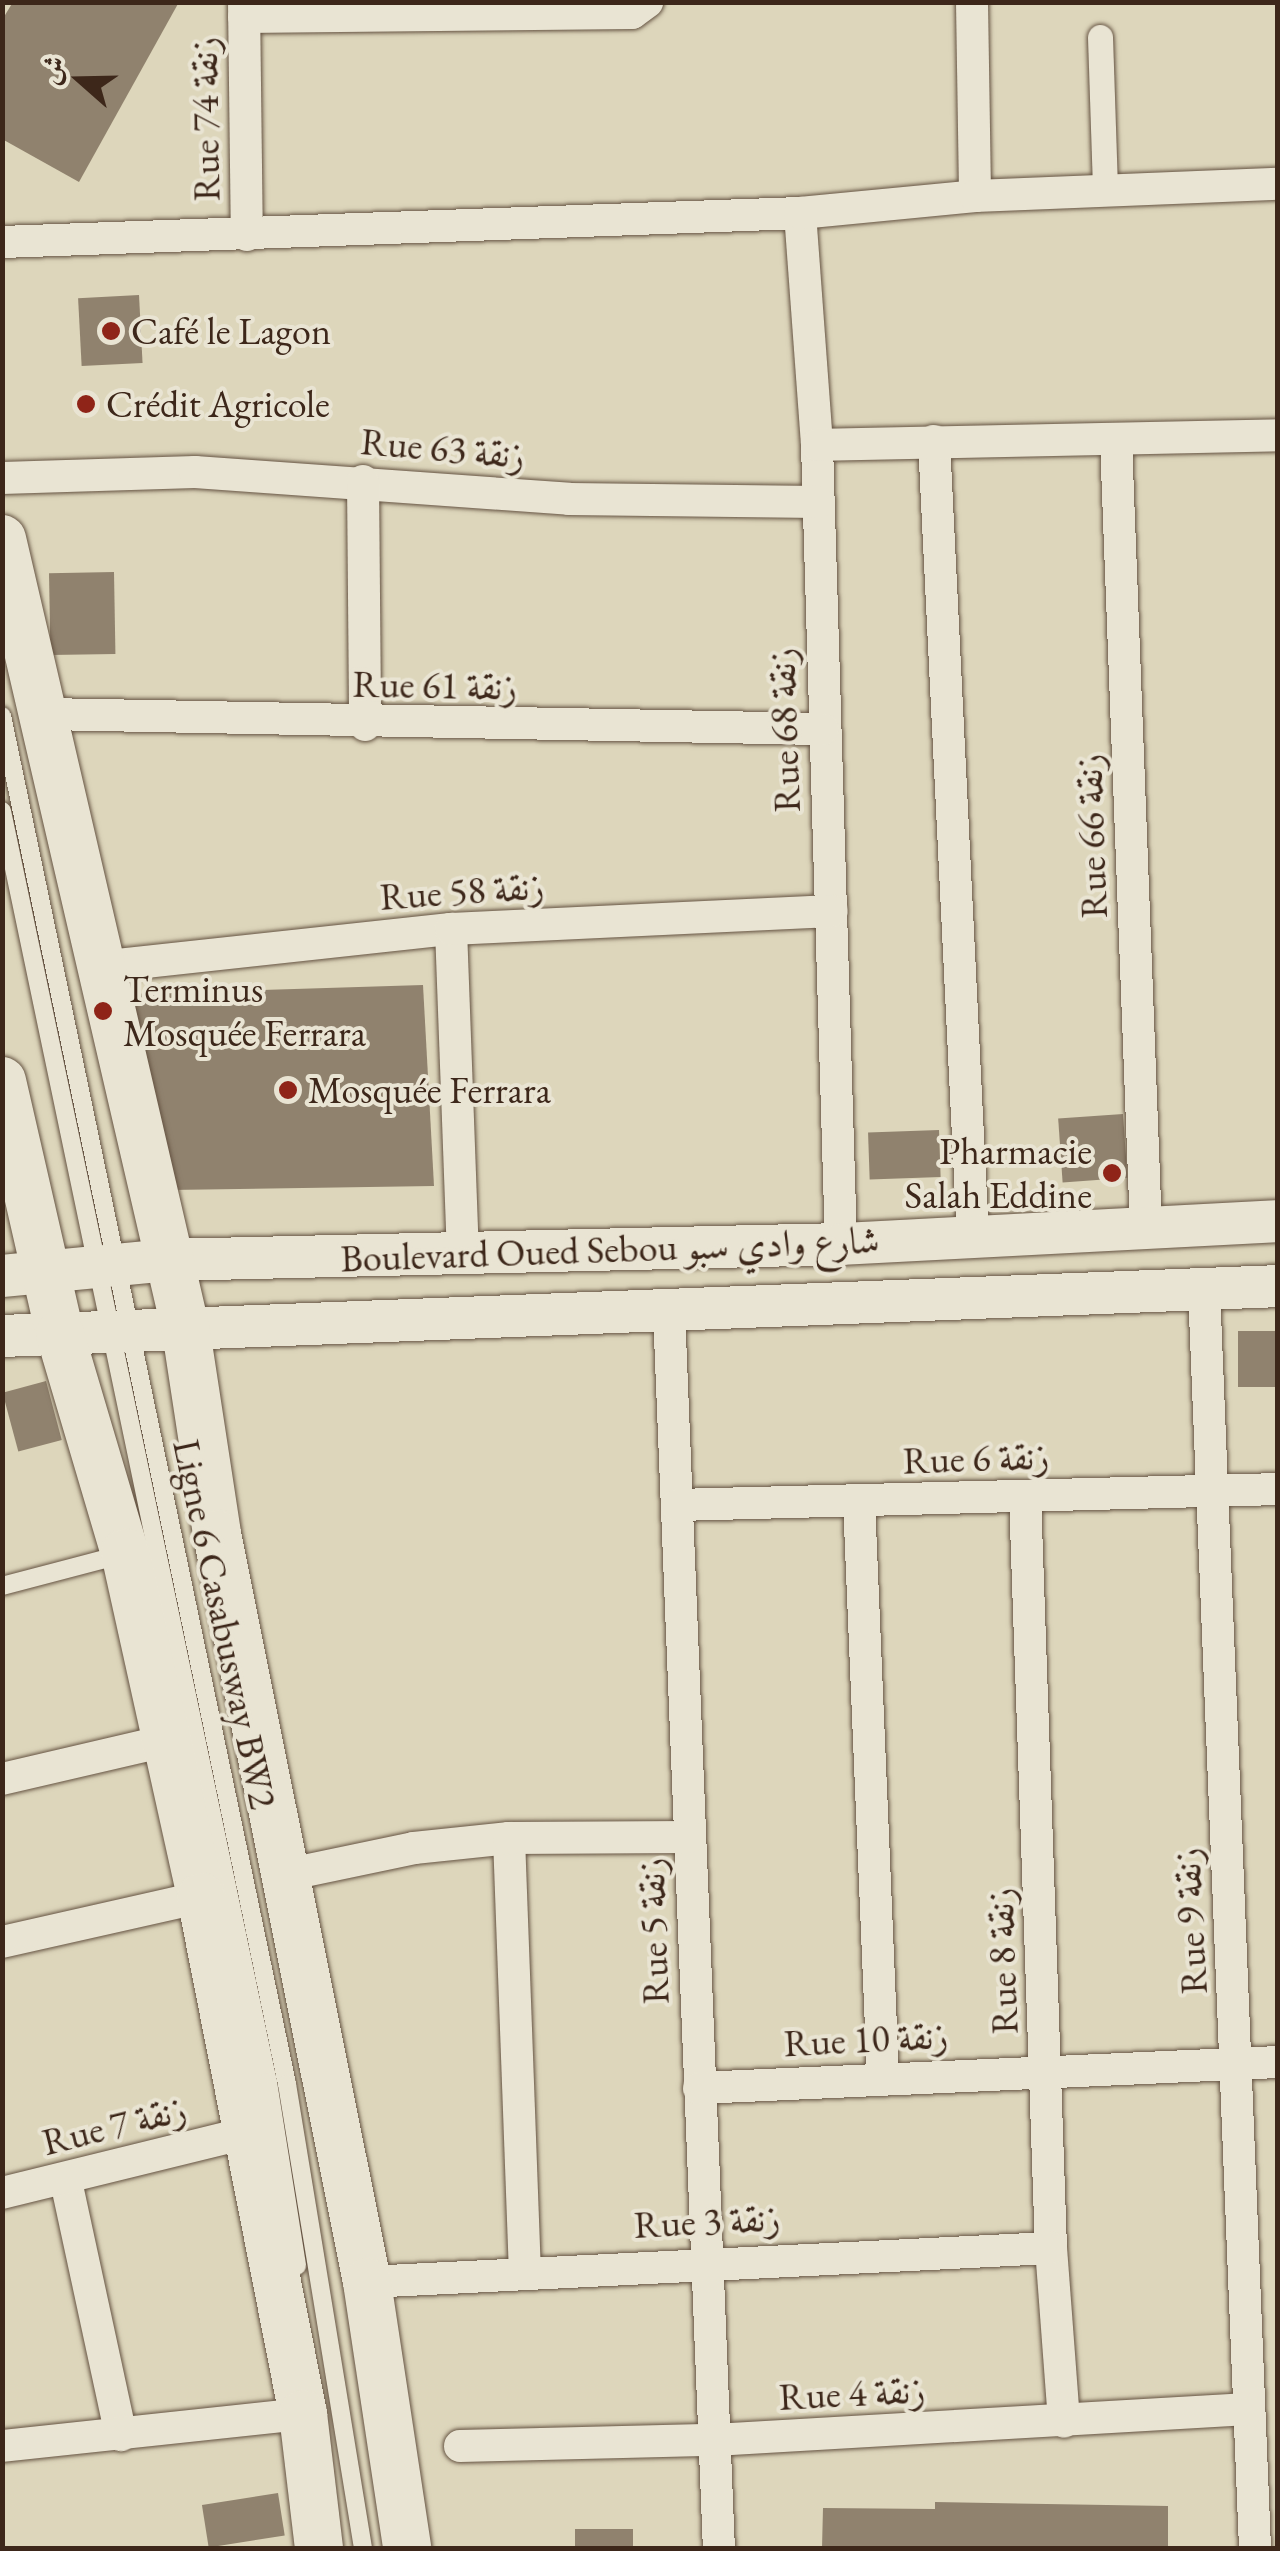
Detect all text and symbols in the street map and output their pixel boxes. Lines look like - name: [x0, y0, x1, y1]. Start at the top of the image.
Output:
- north arrow: [30, 30, 130, 130]
- street label: Rue 74 زنقة: [181, 36, 229, 202]
- text: ش: [30, 51, 73, 89]
- place label: Café le Lagon: [131, 308, 331, 354]
- marker: Café le Lagon: [100, 320, 122, 342]
- place label: Crédit Agricole: [106, 381, 330, 427]
- marker: Crédit Agricole: [75, 393, 97, 415]
- street label: Rue 63 زنقة: [359, 418, 527, 478]
- street label: Rue 68 زنقة: [758, 647, 810, 813]
- street label: Rue 61 زنقة: [352, 661, 518, 709]
- street label: Rue 66 زنقة: [1065, 753, 1117, 919]
- street label: Rue 58 زنقة: [378, 863, 546, 919]
- place label: Terminus Mosquée Ferrara: [123, 966, 366, 1056]
- marker: Terminus Mosquée Ferrara: [92, 1000, 114, 1022]
- place label: Mosquée Ferrara: [308, 1067, 551, 1113]
- marker: Mosquée Ferrara: [277, 1079, 299, 1101]
- place label: Pharmacie Salah Eddine: [905, 1128, 1092, 1218]
- marker: Pharmacie Salah Eddine: [1101, 1162, 1123, 1184]
- street label: Boulevard Oued Sebou شارع وادي سبو: [340, 1217, 880, 1281]
- street label: Rue 6 زنقة: [902, 1433, 1050, 1483]
- street label: Ligne 6 Casabusway BW2: [164, 1435, 286, 1813]
- street label: Rue 9 زنقة: [1163, 1847, 1217, 1995]
- street label: Rue 5 زنقة: [628, 1857, 678, 2005]
- street label: Rue 8 زنقة: [977, 1887, 1027, 2035]
- street label: Rue 10 زنقة: [783, 2012, 949, 2066]
- street label: Rue 7 زنقة: [37, 2085, 191, 2165]
- street label: Rue 3 زنقة: [633, 2194, 781, 2248]
- street label: Rue 4 زنقة: [778, 2366, 926, 2420]

